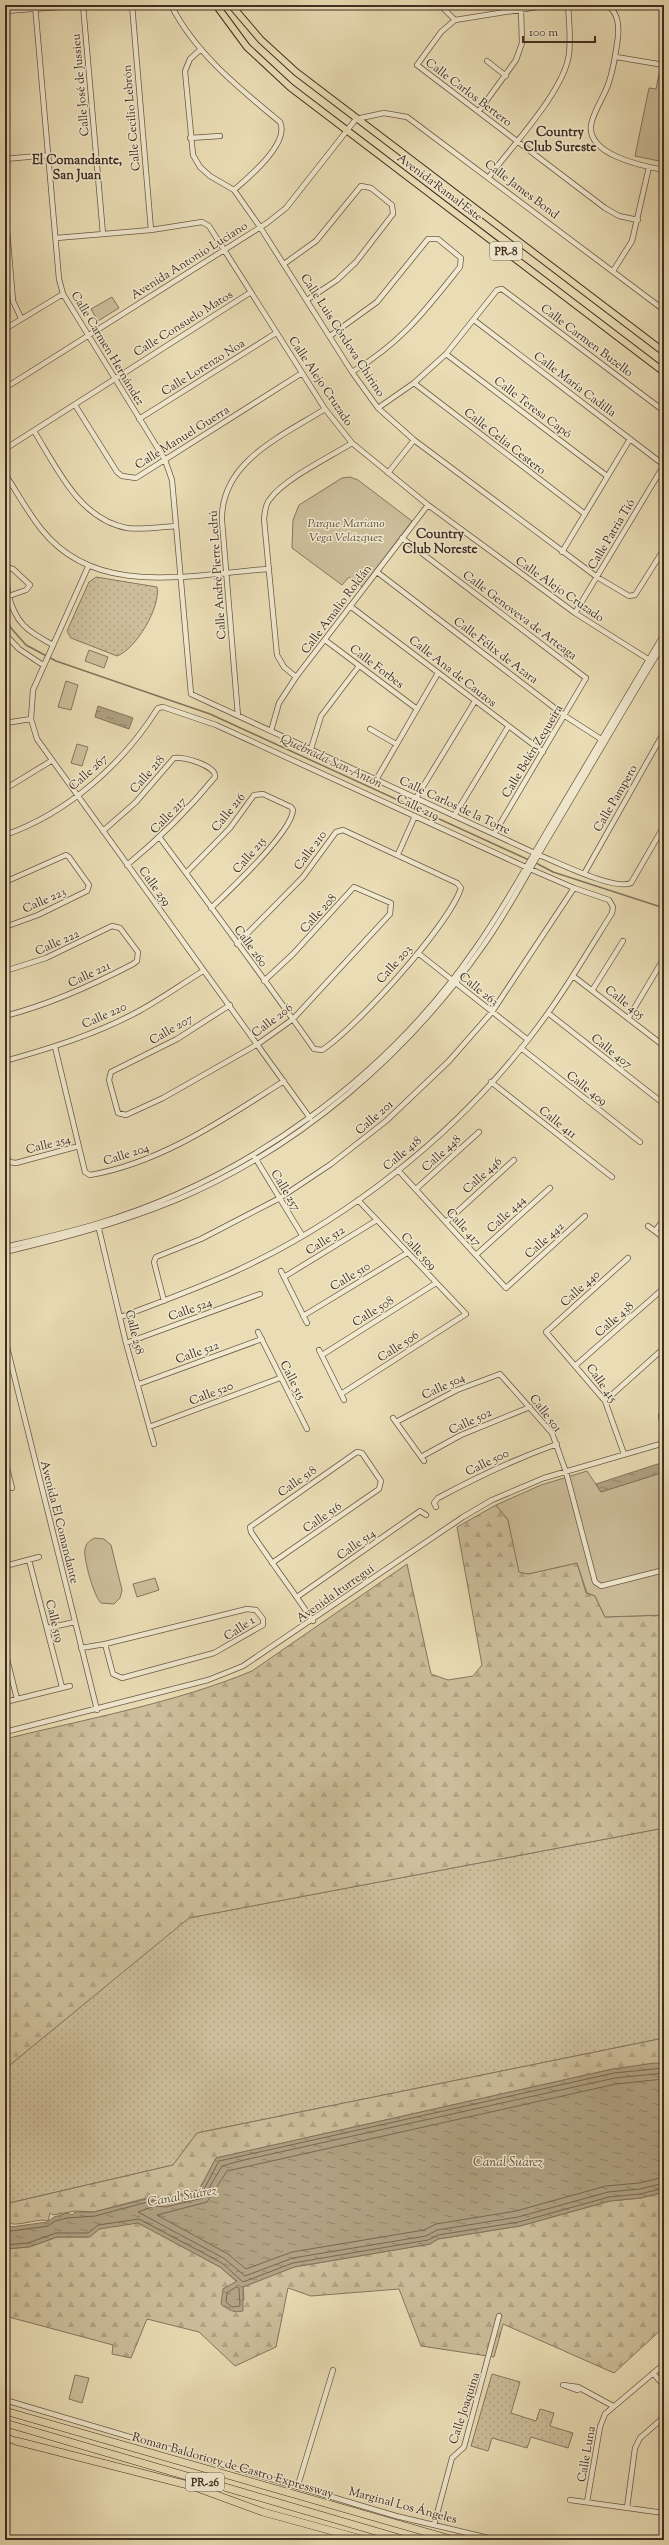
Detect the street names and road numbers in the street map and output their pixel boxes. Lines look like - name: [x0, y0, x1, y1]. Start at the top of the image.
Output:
- street label: Calle José de Jussieu: [68, 33, 94, 137]
- street label: Calle Carlos Bertero: [421, 54, 516, 132]
- street label: Calle Cecilio Lebrón: [118, 64, 146, 172]
- street label: Avenida Ramal Este: [393, 150, 486, 226]
- street label: Calle James Bond: [480, 156, 563, 224]
- street label: Avenida Antonio Luciano: [128, 217, 252, 304]
- road number: PR-8: [490, 242, 522, 260]
- street label: Calle Luis Córdova Chirino: [295, 270, 389, 401]
- street label: Calle Consuelo Matos: [130, 286, 237, 362]
- street label: Calle Carmen Hernández: [66, 288, 149, 409]
- street label: Calle Carmen Buzello: [536, 300, 637, 382]
- street label: Calle Alejo Cruzado: [283, 333, 357, 430]
- street label: Calle Lorenzo Noa: [158, 335, 249, 401]
- street label: Calle María Cadilla: [529, 348, 620, 422]
- street label: Calle Teresa Capó: [490, 372, 576, 443]
- street label: Calle Manuel Guerra: [132, 401, 234, 474]
- street label: Calle Celia Cestero: [459, 404, 550, 480]
- street label: Calle Patria Tió: [584, 495, 640, 573]
- street label: Calle André Pierre Ledrú: [205, 510, 231, 640]
- street label: Calle Alejo Cruzado: [511, 552, 608, 627]
- street label: Calle Amalio Roldán: [297, 561, 377, 658]
- street label: Calle Genoveva de Arteaga: [458, 567, 581, 665]
- street label: Calle Félix de Azara: [449, 613, 542, 689]
- street label: Calle Ana de Cauzos: [405, 632, 500, 712]
- street label: Calle Forbes: [345, 640, 408, 693]
- street label: Calle Belén Zequeira: [498, 701, 568, 802]
- street label: Calle 267: [65, 750, 112, 795]
- street label: Calle 218: [126, 752, 169, 798]
- street label: Calle Pampero: [589, 761, 643, 835]
- street label: Calle Carlos de la Torre: [396, 772, 514, 840]
- street label: Calle 216: [207, 789, 250, 836]
- street label: Calle 219: [393, 790, 442, 826]
- street label: Calle 217: [146, 793, 191, 838]
- street label: Calle 210: [290, 827, 332, 874]
- street label: Calle 215: [229, 833, 271, 878]
- street label: Calle 259: [134, 863, 175, 910]
- street label: Calle 223: [20, 883, 69, 918]
- street label: Calle 208: [296, 890, 341, 937]
- street label: Calle 260: [229, 922, 271, 971]
- street label: Calle 222: [32, 925, 83, 961]
- street label: Calle 203: [372, 941, 417, 988]
- street label: Calle 221: [65, 957, 114, 993]
- street label: Calle 263: [455, 968, 502, 1011]
- street label: Calle 405: [601, 981, 648, 1024]
- street label: Calle 220: [79, 998, 130, 1034]
- street label: Calle 206: [248, 999, 297, 1042]
- street label: Calle 207: [146, 1010, 197, 1050]
- street label: Calle 407: [587, 1030, 636, 1074]
- street label: Calle 409: [562, 1067, 611, 1111]
- street label: Calle 201: [352, 1096, 398, 1140]
- street label: Calle 411: [535, 1102, 580, 1143]
- street label: Calle 254: [24, 1131, 73, 1159]
- street label: Calle 448: [418, 1131, 465, 1176]
- street label: Calle 418: [379, 1132, 426, 1175]
- street label: Calle 204: [101, 1139, 152, 1171]
- street label: Calle 446: [459, 1153, 506, 1198]
- street label: Calle 257: [266, 1166, 305, 1215]
- street label: Calle 444: [483, 1192, 530, 1238]
- street label: Calle 417: [441, 1205, 485, 1251]
- street label: Calle 442: [521, 1218, 569, 1263]
- street label: Calle 512: [302, 1221, 349, 1260]
- street label: Calle 509: [396, 1229, 441, 1275]
- street label: Calle 510: [327, 1258, 374, 1296]
- street label: Calle 440: [557, 1266, 605, 1312]
- street label: Calle 508: [349, 1292, 398, 1332]
- street label: Calle 524: [166, 1294, 215, 1326]
- street label: Calle 438: [591, 1298, 638, 1342]
- street label: Calle 258: [120, 1308, 148, 1356]
- street label: Calle 506: [374, 1327, 423, 1367]
- street label: Calle 522: [173, 1337, 222, 1369]
- street label: Calle 515: [275, 1358, 310, 1403]
- street label: Calle 415: [581, 1360, 621, 1407]
- street label: Calle 504: [419, 1369, 468, 1405]
- street label: Calle 520: [187, 1377, 236, 1411]
- street label: Calle 501: [525, 1391, 566, 1437]
- street label: Calle 502: [446, 1404, 495, 1440]
- street label: Calle 500: [463, 1445, 512, 1481]
- street label: Avenida El Comandante: [35, 1459, 83, 1586]
- street label: Calle 518: [274, 1462, 321, 1502]
- street label: Calle 516: [299, 1498, 346, 1538]
- street label: Calle 514: [333, 1525, 380, 1565]
- street label: Avenida Iturregui: [293, 1560, 379, 1627]
- street label: Calle 519: [40, 1598, 68, 1645]
- street label: Calle 1: [220, 1612, 259, 1646]
- street label: Calle Joaquina: [445, 2370, 485, 2447]
- street label: Calle Luna: [573, 2424, 601, 2484]
- street label: Roman Baldorioty de Castro Expressway: [130, 2429, 336, 2503]
- road number: PR-26: [186, 2473, 224, 2491]
- street label: Marginal Los Ángeles: [347, 2483, 459, 2529]

